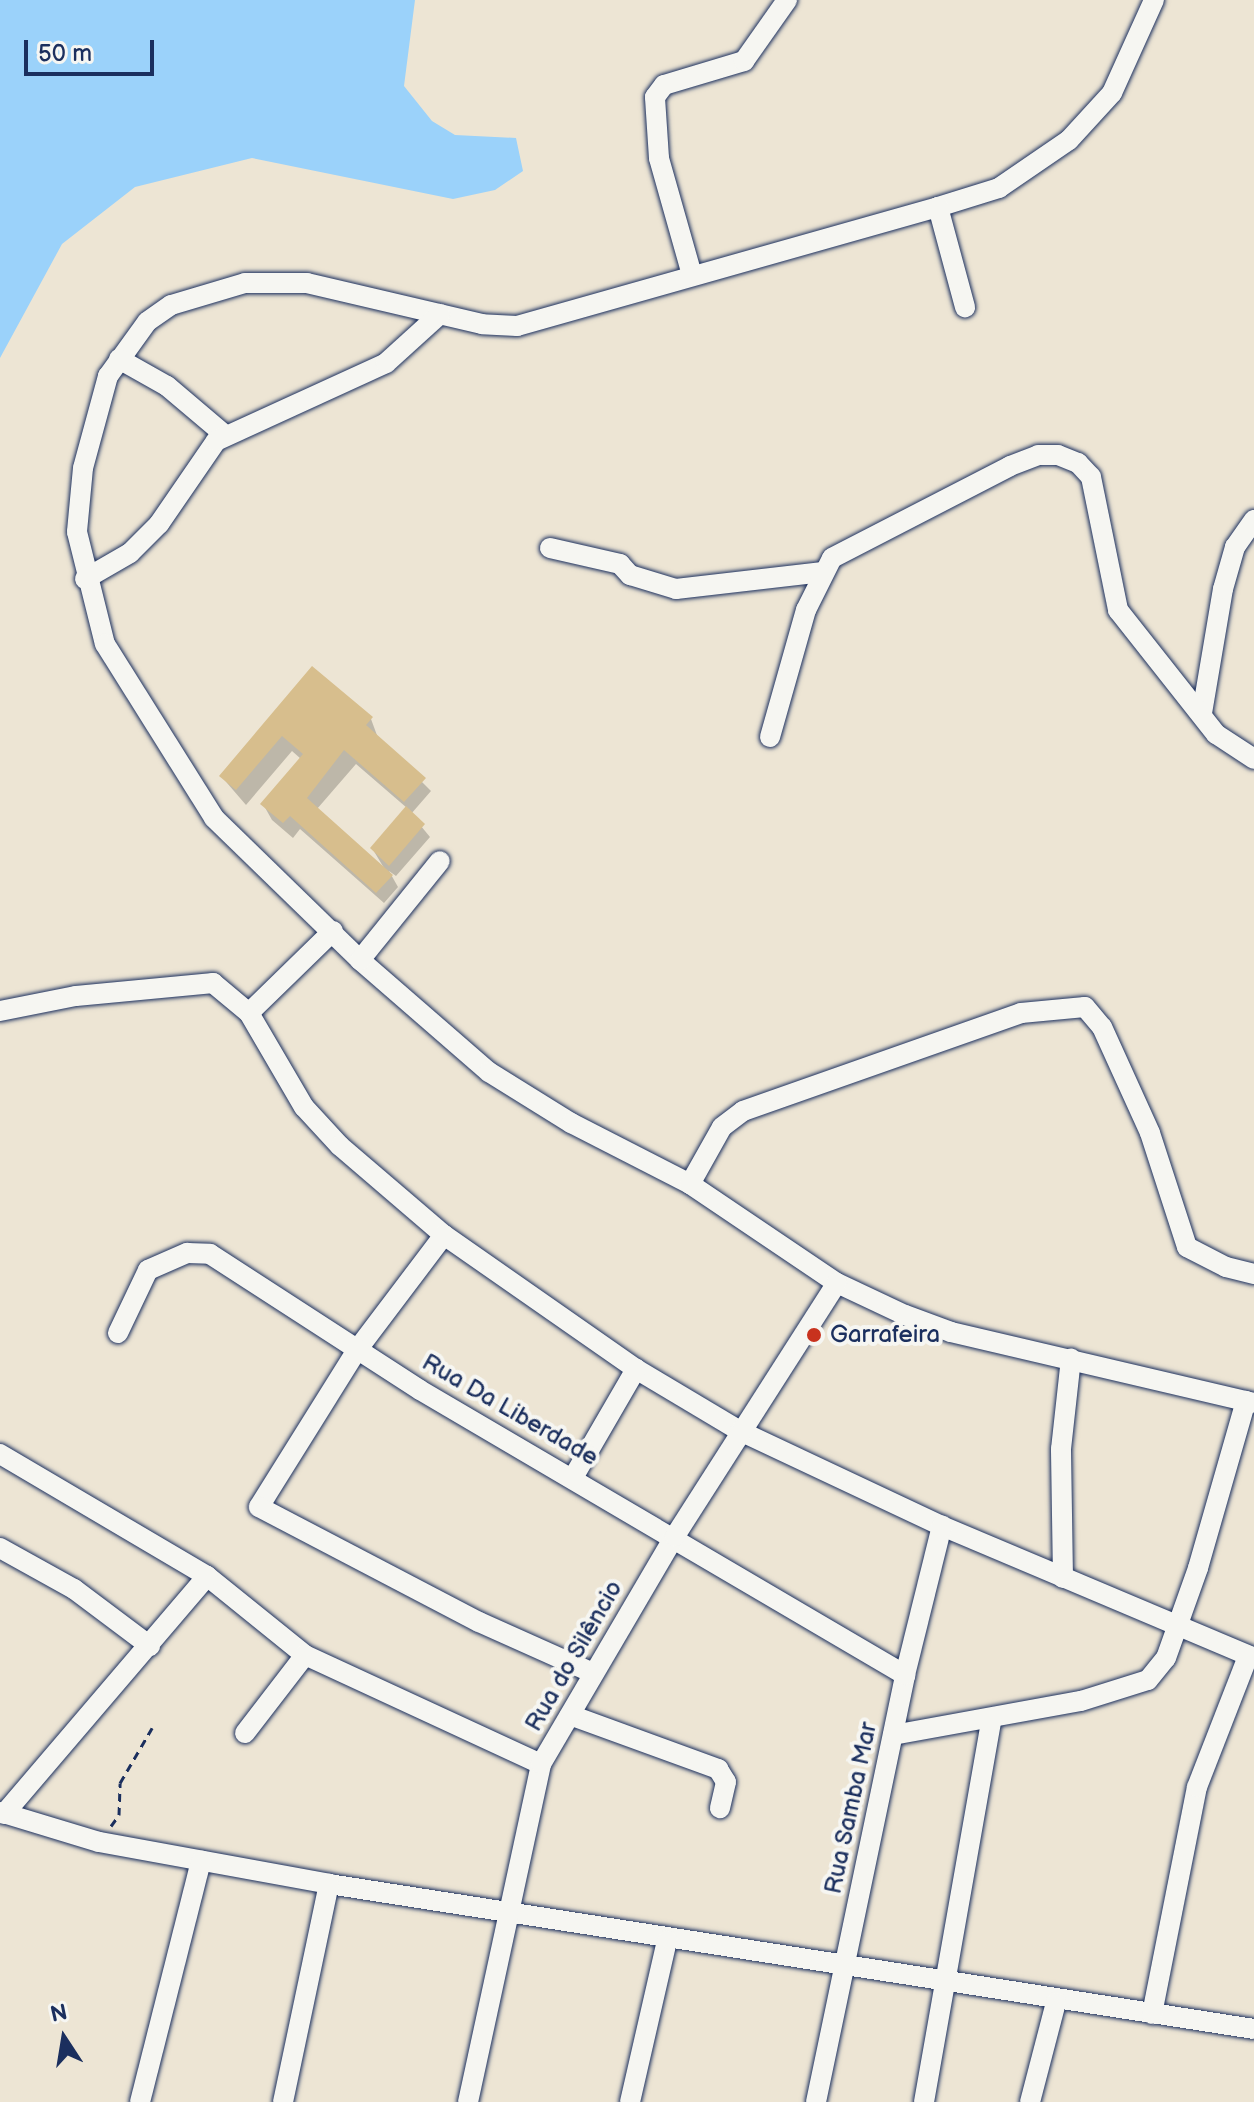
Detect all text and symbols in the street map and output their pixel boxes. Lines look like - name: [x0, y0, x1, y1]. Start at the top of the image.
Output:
- scale bar: [28, 24, 158, 74]
- text: 50 m: [38, 39, 92, 68]
- place label: Garrafeira: [830, 1321, 940, 1349]
- marker: Garrafeira: [805, 1326, 823, 1344]
- street label: Rua Da Liberdade: [417, 1348, 603, 1472]
- street label: Rua do Silêncio: [519, 1575, 629, 1737]
- street label: Rua Samba Mar: [819, 1719, 883, 1897]
- north arrow: [24, 1998, 104, 2078]
- text: N: [48, 1999, 70, 2029]

